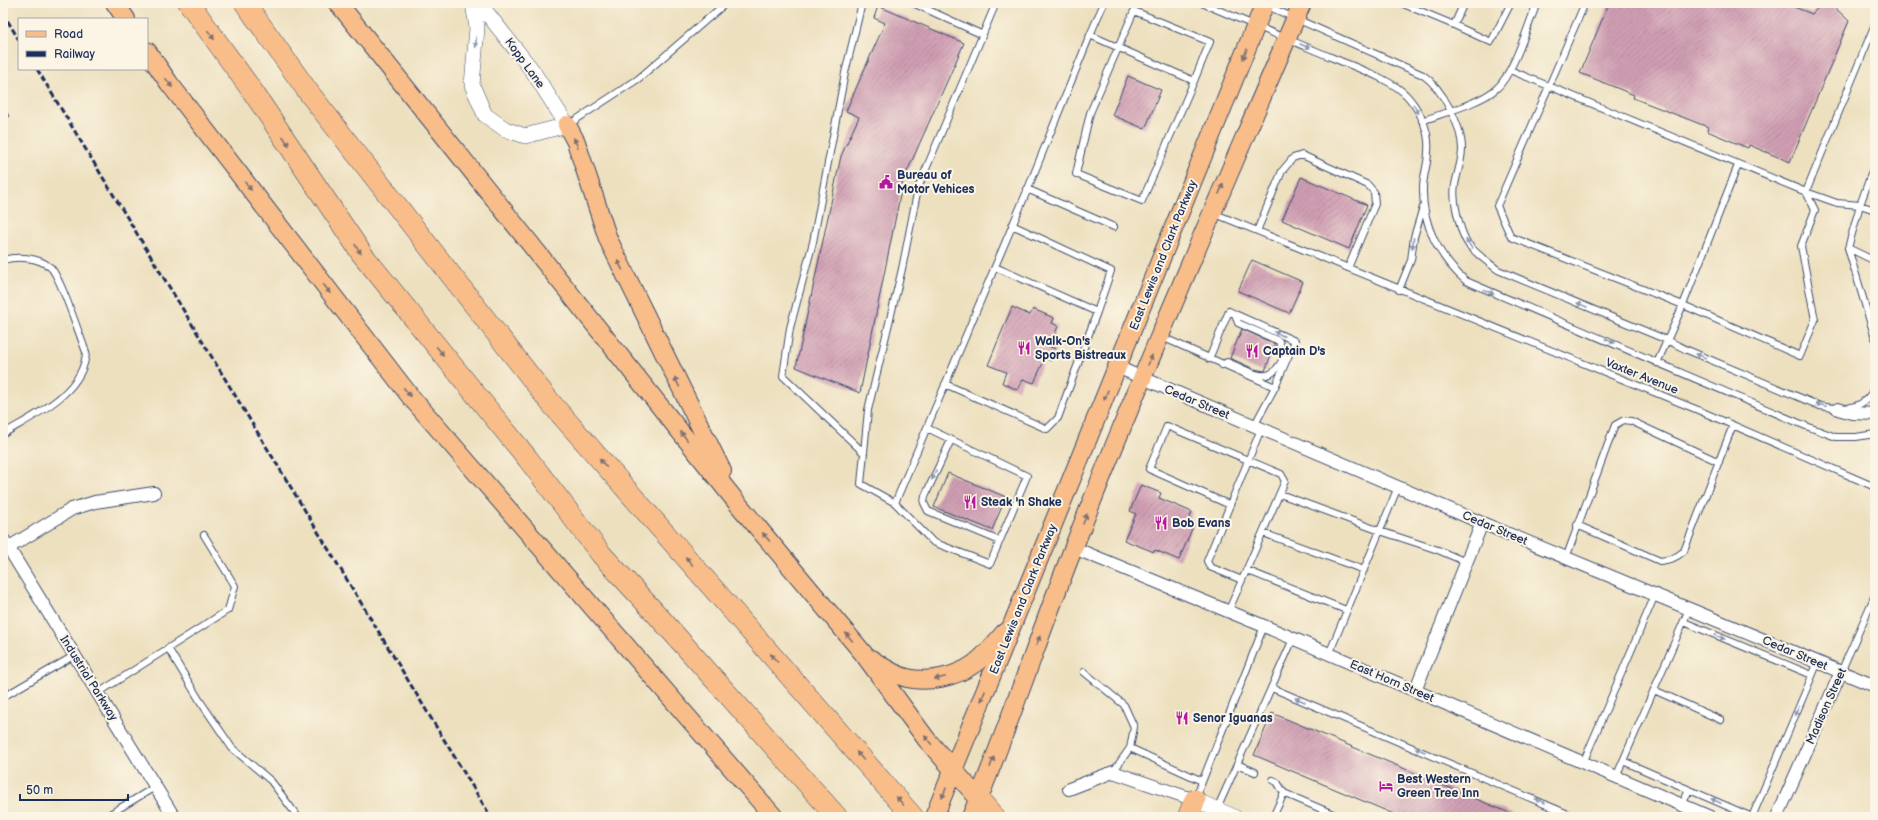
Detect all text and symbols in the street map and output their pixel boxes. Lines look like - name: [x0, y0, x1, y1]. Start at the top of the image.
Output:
- legend: [18, 18, 148, 70]
- text: Road: [54, 27, 83, 42]
- one-way arrow: [207, 29, 216, 40]
- street label: Kopp Lane: [501, 35, 548, 91]
- one-way arrow: [472, 36, 479, 48]
- one-way arrow: [1299, 43, 1311, 49]
- text: Railway: [54, 47, 96, 62]
- one-way arrow: [1242, 48, 1248, 59]
- one-way arrow: [165, 78, 173, 88]
- one-way arrow: [1413, 103, 1420, 115]
- one-way arrow: [282, 136, 290, 147]
- one-way arrow: [573, 137, 579, 148]
- place label: Bureau of Motor Vehices: [897, 168, 975, 197]
- public building icon: Bureau of Motor Vehices: [878, 174, 894, 190]
- street label: East Lewis and Clark Parkway: [1126, 177, 1201, 332]
- one-way arrow: [244, 181, 252, 192]
- one-way arrow: [1219, 183, 1225, 195]
- one-way arrow: [1410, 237, 1417, 249]
- one-way arrow: [1466, 238, 1473, 250]
- one-way arrow: [354, 244, 362, 254]
- one-way arrow: [617, 259, 623, 270]
- one-way arrow: [323, 283, 332, 294]
- one-way arrow: [1484, 289, 1495, 295]
- one-way arrow: [1575, 302, 1587, 308]
- one-way arrow: [1273, 331, 1285, 337]
- place label: Walk-On's Sports Bistreaux: [1035, 334, 1126, 363]
- one-way arrow: [1604, 339, 1616, 345]
- restaurant icon: Walk-On's Sports Bistreaux: [1016, 340, 1032, 356]
- restaurant icon: Captain D's: [1244, 343, 1260, 359]
- place label: Captain D's: [1263, 344, 1325, 359]
- one-way arrow: [435, 345, 444, 356]
- one-way arrow: [1696, 353, 1707, 359]
- one-way arrow: [1147, 355, 1153, 366]
- street label: Vaxter Avenue: [1603, 355, 1680, 398]
- one-way arrow: [674, 376, 680, 387]
- street label: Cedar Street: [1162, 382, 1232, 423]
- one-way arrow: [403, 386, 411, 397]
- one-way arrow: [1103, 389, 1109, 401]
- one-way arrow: [1815, 402, 1828, 408]
- one-way arrow: [680, 431, 688, 441]
- one-way arrow: [599, 458, 608, 467]
- one-way arrow: [930, 469, 936, 481]
- restaurant icon: Steak 'n Shake: [962, 494, 978, 510]
- place label: Steak 'n Shake: [981, 495, 1062, 510]
- street label: Cedar Street: [1460, 508, 1530, 549]
- one-way arrow: [1083, 513, 1089, 525]
- restaurant icon: Bob Evans: [1153, 515, 1169, 531]
- place label: Bob Evans: [1172, 516, 1230, 531]
- street label: East Lewis and Clark Parkway: [986, 521, 1061, 676]
- one-way arrow: [761, 532, 770, 542]
- one-way arrow: [684, 555, 693, 566]
- one-way arrow: [845, 631, 854, 642]
- street label: Industrial Parkway: [56, 633, 121, 724]
- street label: Cedar Street: [1760, 633, 1830, 674]
- one-way arrow: [1036, 634, 1042, 646]
- one-way arrow: [1714, 634, 1725, 640]
- one-way arrow: [770, 653, 779, 663]
- street label: East Horn Street: [1347, 657, 1437, 706]
- street label: Madison Street: [1803, 665, 1850, 747]
- one-way arrow: [934, 675, 946, 681]
- one-way arrow: [980, 691, 986, 703]
- one-way arrow: [1295, 697, 1306, 703]
- one-way arrow: [1794, 706, 1800, 717]
- restaurant icon: Senor Iguanas: [1174, 710, 1190, 726]
- place label: Senor Iguanas: [1193, 711, 1273, 726]
- one-way arrow: [923, 735, 932, 746]
- one-way arrow: [1414, 747, 1426, 753]
- one-way arrow: [856, 750, 865, 761]
- one-way arrow: [990, 756, 996, 768]
- place label: Best Western Green Tree Inn: [1397, 772, 1479, 801]
- scale bar: [20, 776, 128, 802]
- hotel icon: Best Western Green Tree Inn: [1378, 778, 1394, 794]
- text: 50 m: [26, 783, 53, 798]
- one-way arrow: [940, 788, 946, 800]
- one-way arrow: [895, 796, 904, 806]
- one-way arrow: [1534, 797, 1546, 804]
- one-way arrow: [1710, 798, 1722, 804]

